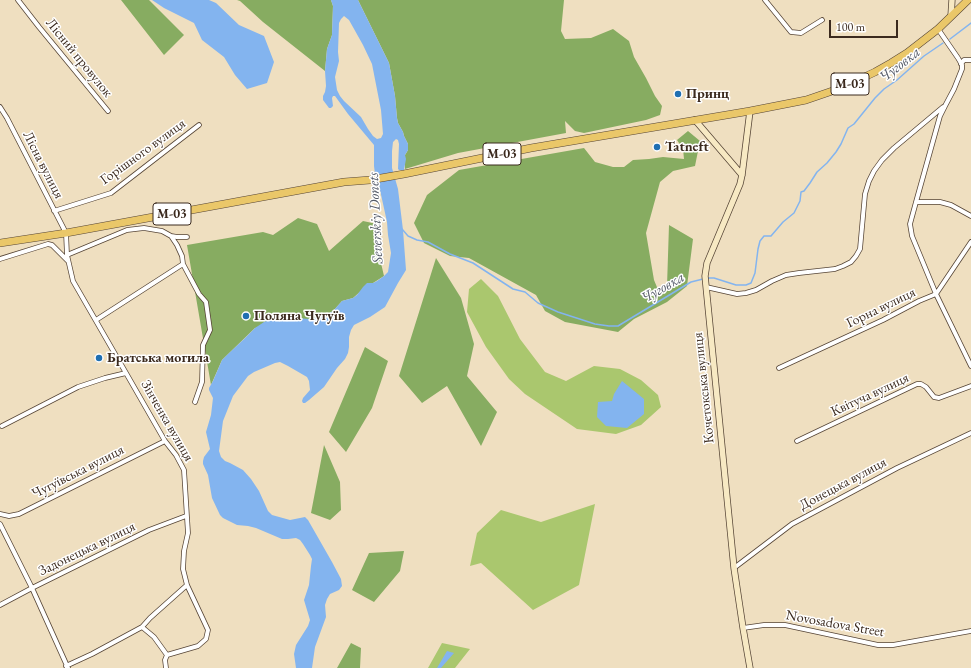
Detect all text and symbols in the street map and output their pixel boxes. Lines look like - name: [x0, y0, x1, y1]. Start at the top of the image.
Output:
- scale bar: [831, 12, 900, 38]
- street label: Лісний провулок: [42, 15, 116, 101]
- text: 100 m: [836, 19, 865, 35]
- water label: Чуговка: [876, 44, 924, 86]
- road number: М-03: [831, 73, 869, 95]
- place label: Принц: [686, 86, 729, 102]
- marker: Принц: [673, 89, 683, 99]
- street label: Горішного вулиця: [97, 115, 189, 189]
- street label: Лісна вулиця: [19, 128, 67, 202]
- place label: Tatneft: [665, 139, 709, 155]
- marker: Tatneft: [652, 142, 662, 152]
- road number: М-03: [483, 143, 521, 165]
- water label: Severskiy Donets: [365, 172, 387, 264]
- road number: М-03: [153, 203, 191, 225]
- water label: Чуговка: [638, 269, 688, 307]
- street label: Горна вулиця: [844, 284, 918, 332]
- place label: Поляна Чугуїв: [254, 308, 345, 324]
- marker: Поляна Чугуїв: [241, 311, 251, 321]
- street label: Кочетокська вулиця: [690, 332, 718, 444]
- place label: Братська могила: [107, 350, 209, 366]
- marker: Братська могила: [94, 353, 104, 363]
- street label: Квітуча вулиця: [828, 370, 912, 420]
- street label: Зінченка вулиця: [137, 377, 197, 465]
- street label: Чугуївська вулиця: [29, 442, 127, 502]
- street label: Донецька вулиця: [797, 454, 889, 514]
- street label: Задонецька вулиця: [36, 518, 138, 580]
- street label: Novosadova Street: [785, 607, 885, 641]

